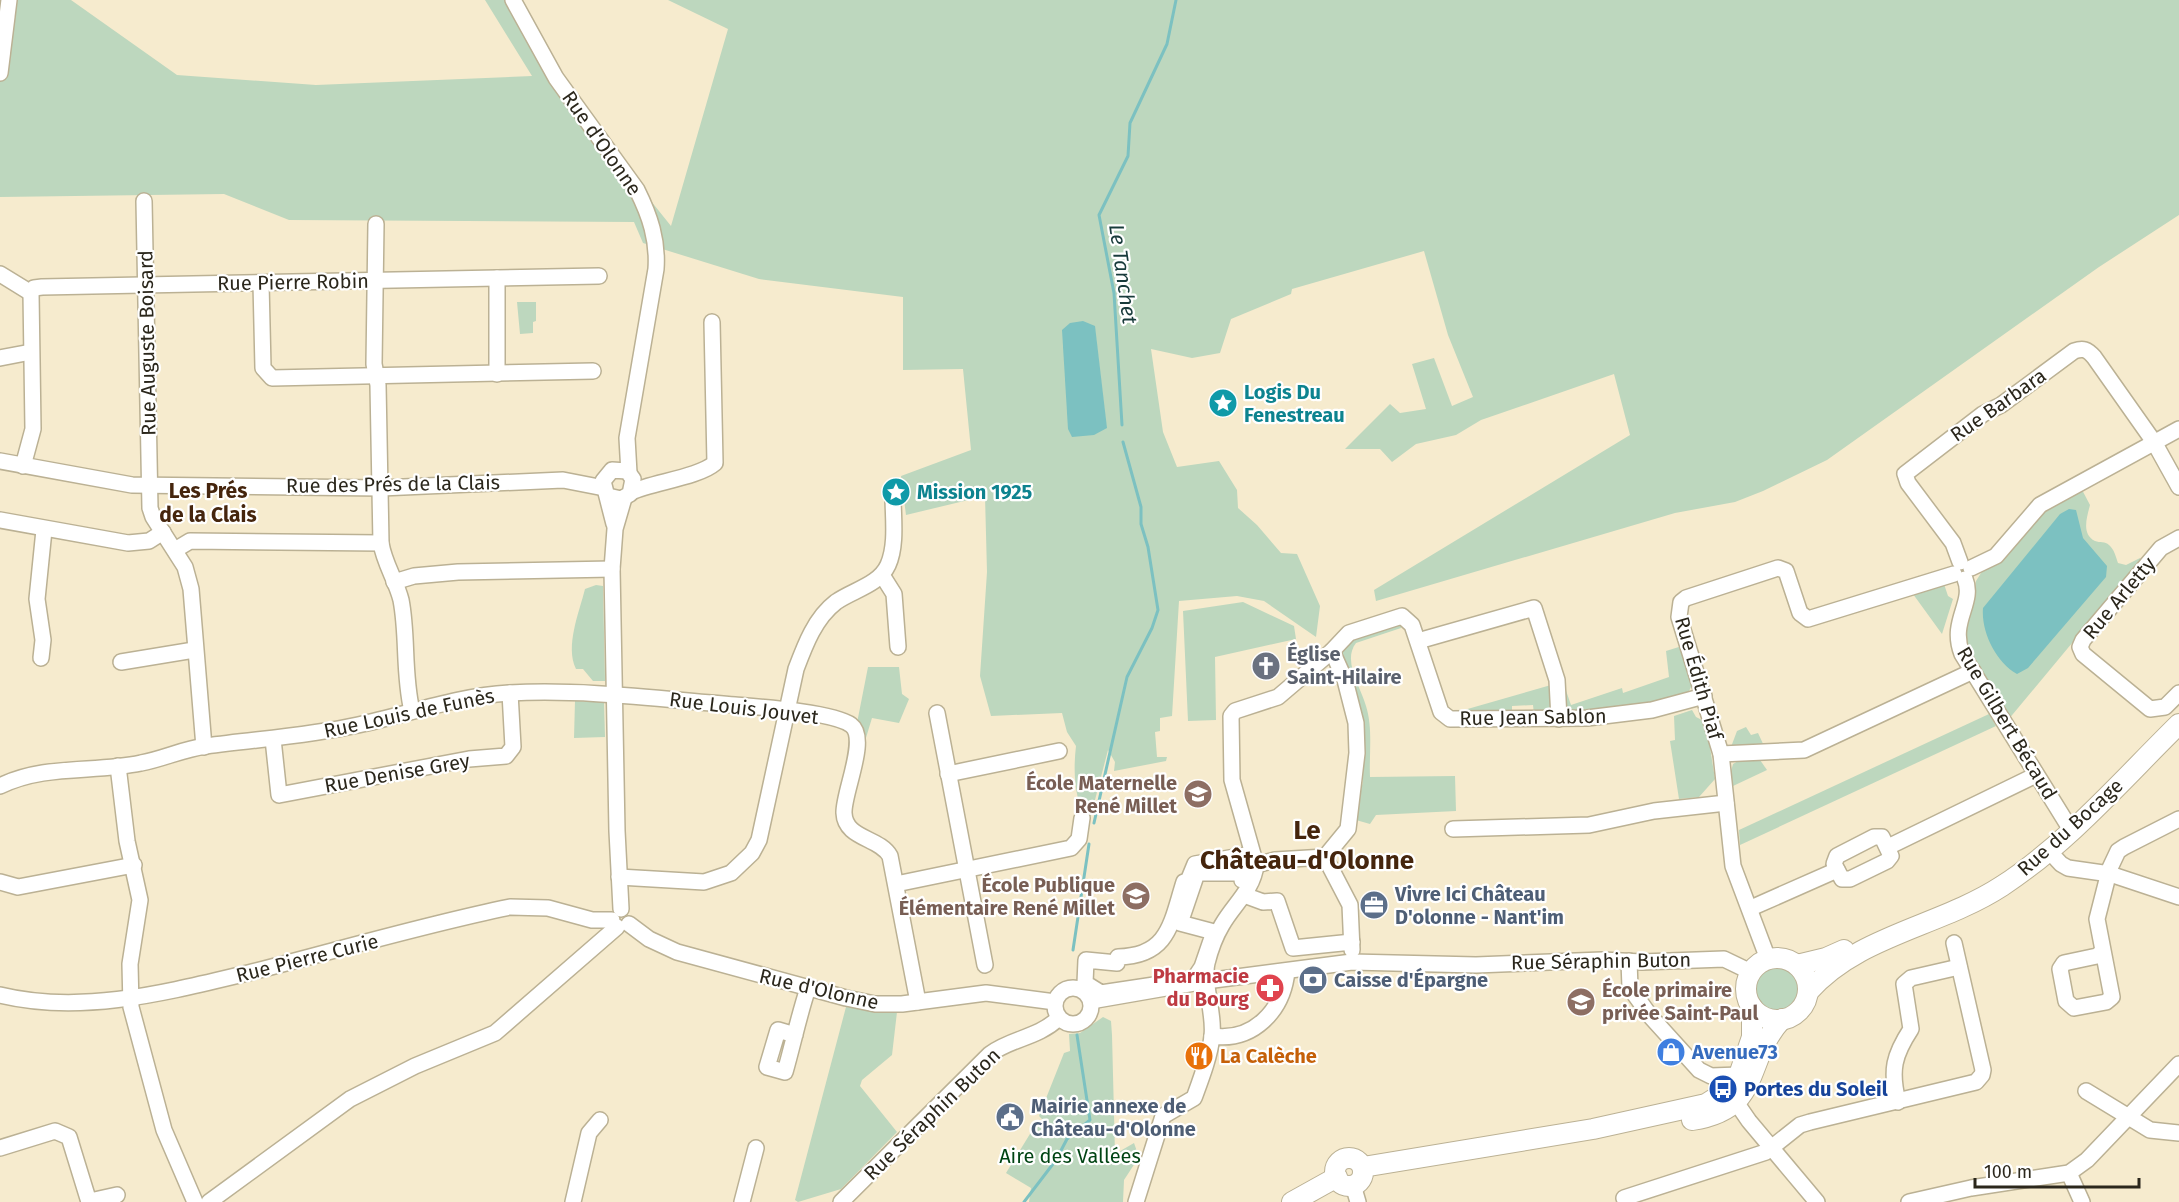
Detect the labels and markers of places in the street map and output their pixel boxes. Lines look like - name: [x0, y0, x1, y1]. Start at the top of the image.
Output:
- place label: Logis Du Fenestreau: [1244, 380, 1345, 427]
- place icon: Logis Du Fenestreau: [1207, 387, 1239, 419]
- place icon: Mission 1925: [880, 476, 912, 508]
- place label: Mission 1925: [917, 480, 1033, 504]
- place label: Église Saint-Hilaire: [1287, 641, 1402, 689]
- church icon: Église Saint-Hilaire: [1250, 650, 1282, 682]
- place label: École Maternelle René Millet: [1026, 770, 1177, 818]
- school or university icon: École Maternelle René Millet: [1182, 778, 1214, 810]
- place label: École Publique Élémentaire René Millet: [899, 872, 1115, 920]
- school or university icon: École Publique Élémentaire René Millet: [1120, 880, 1152, 912]
- place label: Vivre Ici Château D'olonne - Nant'im: [1394, 882, 1564, 929]
- office icon: Vivre Ici Château D'olonne - Nant'im: [1358, 889, 1390, 921]
- place label: Pharmacie du Bourg: [1153, 964, 1250, 1011]
- bank icon: Caisse d'Épargne: [1297, 964, 1329, 996]
- place label: Caisse d'Épargne: [1334, 967, 1488, 992]
- pharmacy icon: Pharmacie du Bourg: [1254, 972, 1286, 1004]
- place label: École primaire privée Saint-Paul: [1602, 977, 1759, 1025]
- school or university icon: École primaire privée Saint-Paul: [1565, 986, 1597, 1018]
- shop icon: Avenue73: [1655, 1036, 1687, 1068]
- restaurant icon: La Calèche: [1183, 1040, 1215, 1072]
- place label: Avenue73: [1691, 1040, 1778, 1064]
- place label: La Calèche: [1220, 1044, 1317, 1068]
- bus stop icon: Portes du Soleil: [1707, 1073, 1739, 1105]
- place label: Portes du Soleil: [1744, 1077, 1888, 1101]
- place label: Mairie annexe de Château-d'Olonne: [1031, 1094, 1196, 1141]
- public building icon: Mairie annexe de Château-d'Olonne: [994, 1101, 1026, 1133]

